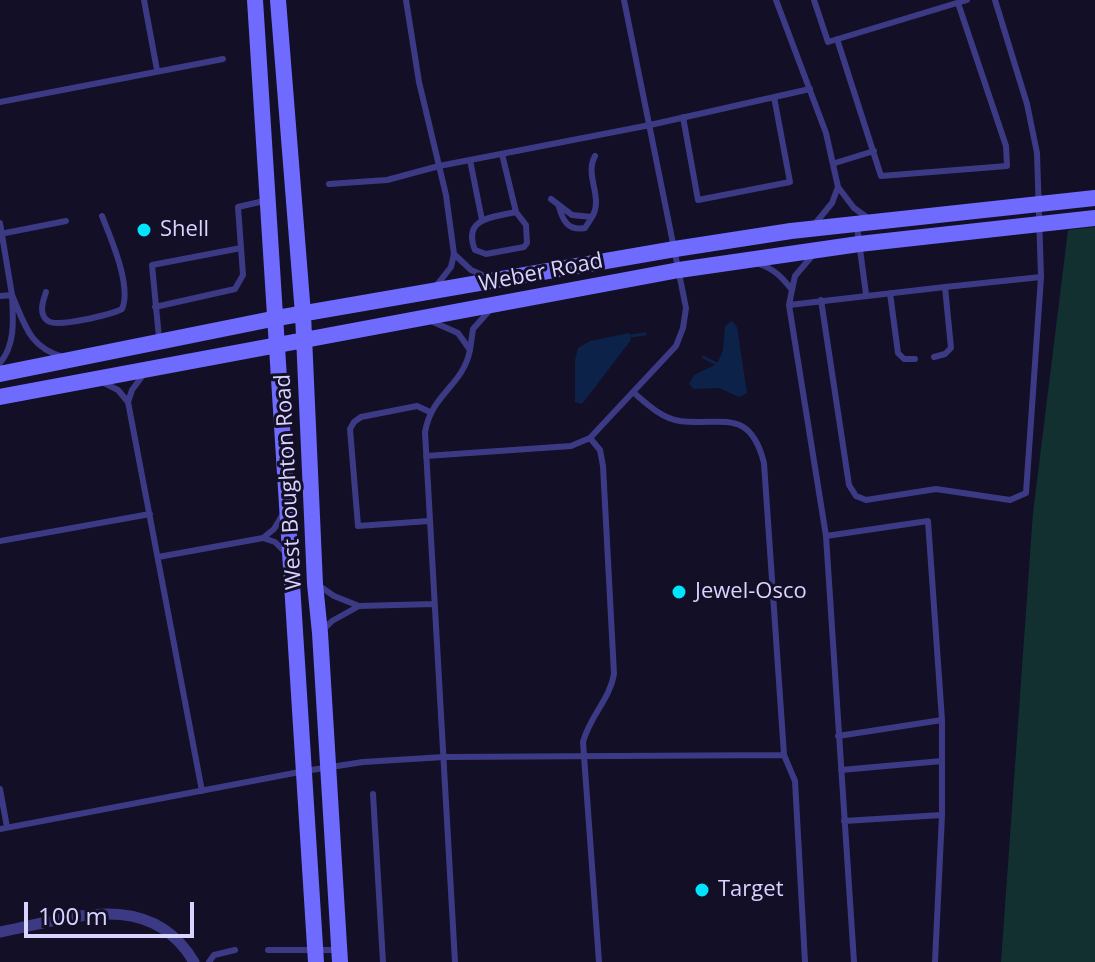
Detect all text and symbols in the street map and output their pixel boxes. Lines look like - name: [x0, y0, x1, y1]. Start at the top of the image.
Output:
- place label: Shell: [160, 217, 209, 243]
- marker: Shell: [135, 221, 153, 239]
- street label: Weber Road: [477, 248, 605, 298]
- street label: West Boughton Road: [270, 374, 308, 590]
- place label: Jewel-Osco: [695, 579, 807, 605]
- marker: Jewel-Osco: [670, 583, 688, 601]
- place label: Target: [718, 877, 783, 903]
- marker: Target: [693, 881, 711, 899]
- scale bar: [28, 886, 198, 936]
- text: 100 m: [38, 899, 108, 932]

